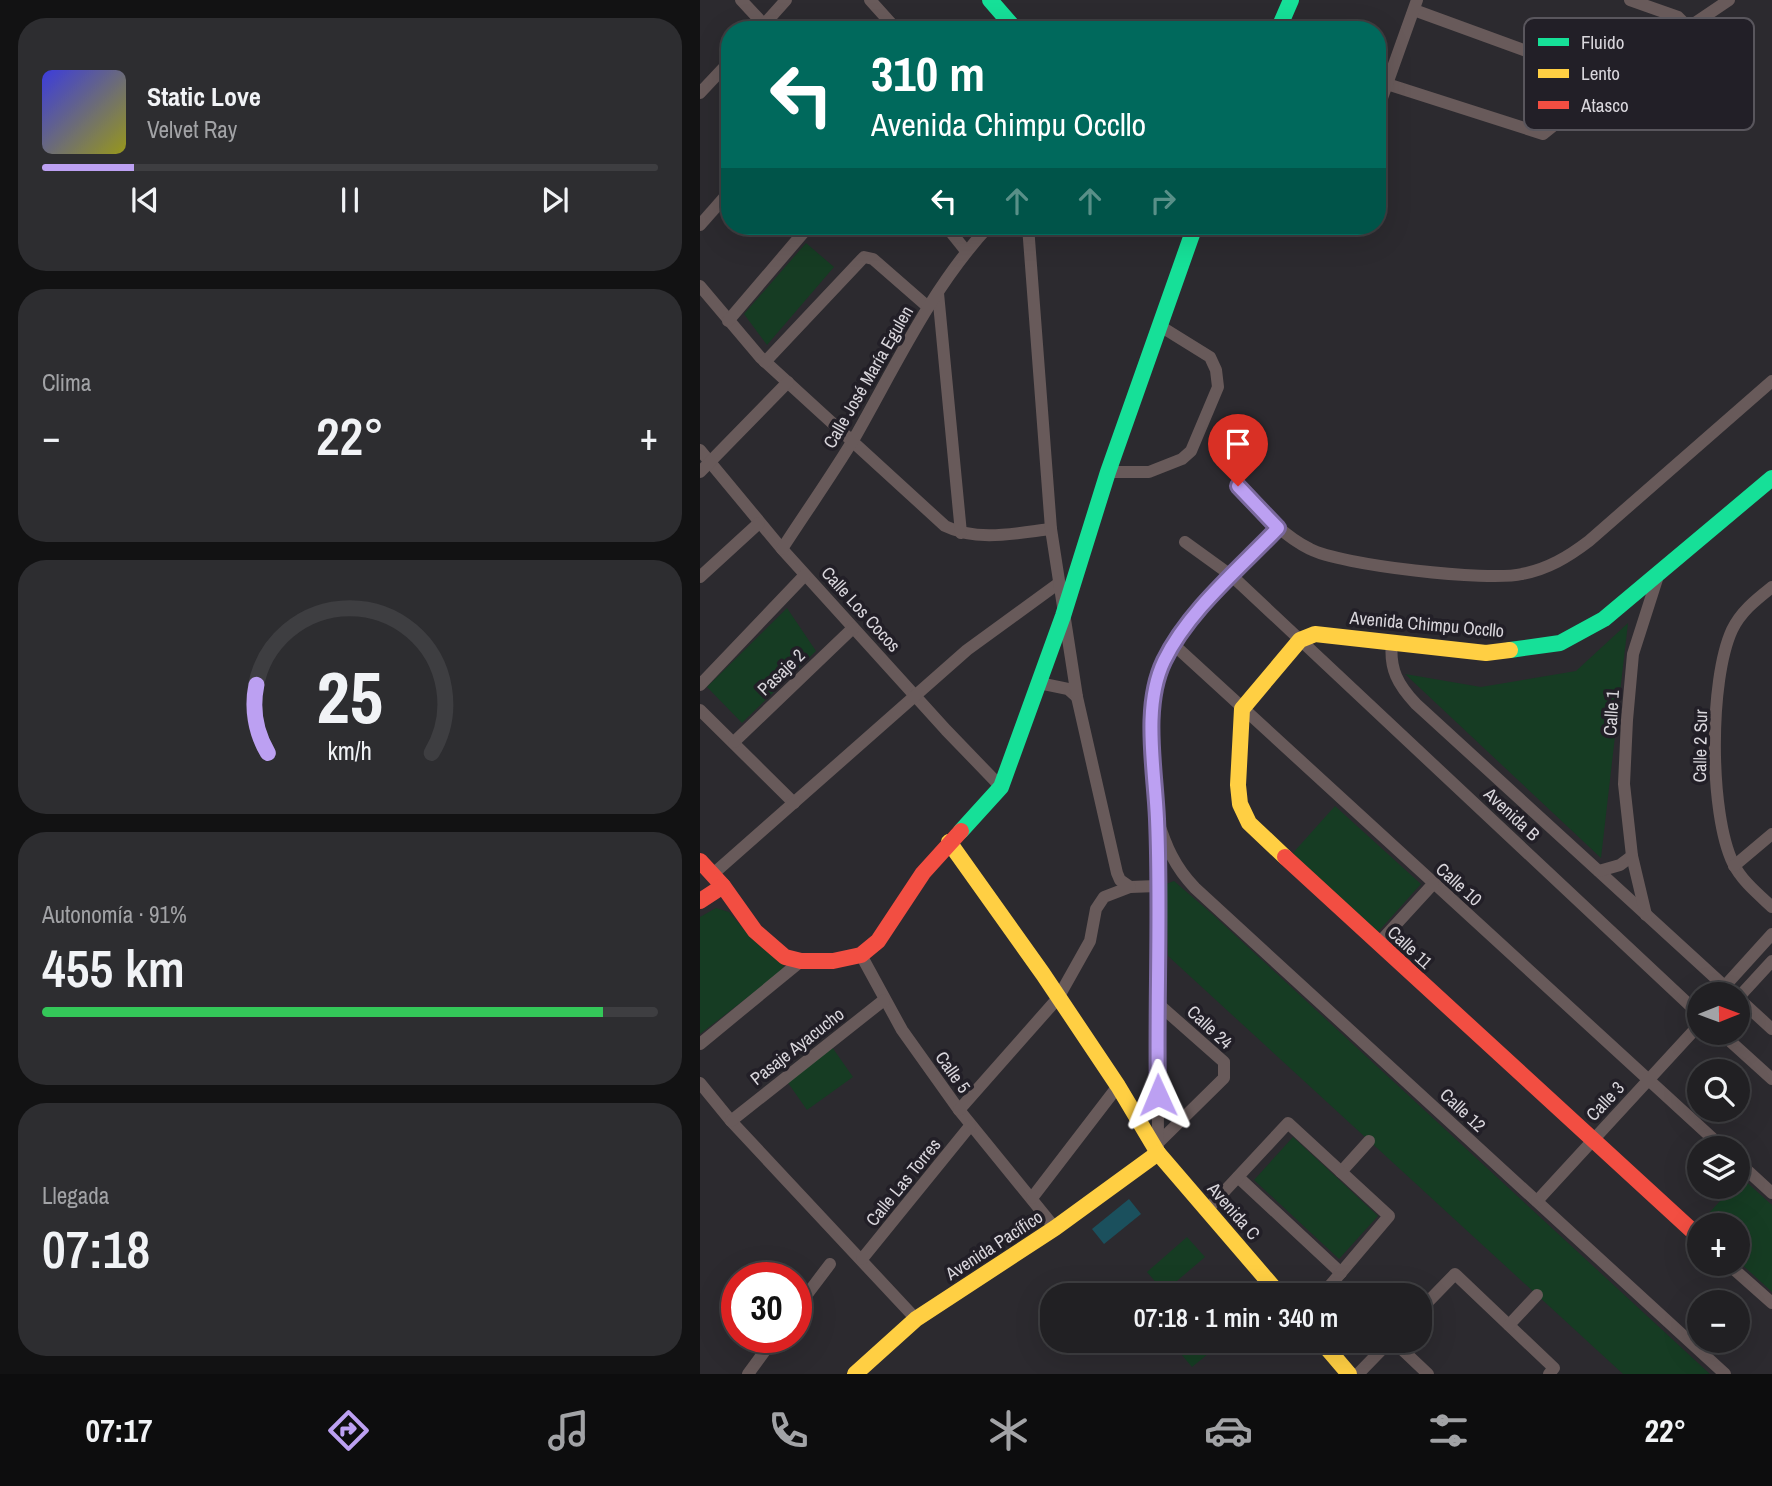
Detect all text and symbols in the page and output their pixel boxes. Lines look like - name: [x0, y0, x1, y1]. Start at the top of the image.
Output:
- legend: [1524, 18, 1754, 130]
- text: Fluido: [1581, 29, 1624, 55]
- text: 310 m: [871, 40, 985, 106]
- icon: left: [756, 49, 847, 140]
- text: Lento: [1581, 60, 1620, 86]
- text: Static Love: [147, 79, 261, 114]
- text: Atasco: [1580, 92, 1629, 118]
- text: Avenida Chimpu Occllo: [871, 103, 1146, 146]
- text: Velvet Ray: [147, 114, 237, 145]
- icon: previous: [126, 181, 164, 219]
- icon: pause: [331, 181, 369, 219]
- icon: next: [536, 181, 574, 219]
- icon: left: [925, 182, 963, 220]
- icon: ahead: [998, 182, 1036, 220]
- icon: ahead: [1071, 182, 1109, 220]
- icon: right: [1144, 182, 1182, 220]
- street label: Calle José María Egulen: [817, 301, 919, 453]
- text: Clima: [42, 367, 91, 398]
- text: 22°: [316, 401, 384, 471]
- text: −: [42, 411, 60, 462]
- text: +: [640, 411, 658, 462]
- pin: [1208, 414, 1268, 486]
- icon: arrive: [1219, 425, 1257, 463]
- street label: Calle Los Cocos: [816, 561, 906, 657]
- street label: Avenida Chimpu Occllo: [1348, 605, 1505, 643]
- street label: Pasaje 2: [752, 643, 810, 701]
- text: 25: [317, 648, 383, 746]
- street label: Calle 1: [1597, 688, 1625, 737]
- street label: Calle 2 Sur: [1687, 709, 1713, 783]
- text: km/h: [328, 734, 372, 768]
- street label: Avenida B: [1478, 781, 1545, 846]
- street label: Calle 10: [1431, 857, 1487, 911]
- text: Autonomía · 91%: [42, 899, 187, 930]
- street label: Calle 11: [1382, 920, 1439, 975]
- text: 455 km: [42, 933, 185, 1003]
- north arrow: [1687, 982, 1750, 1045]
- map controls: [1687, 982, 1750, 1353]
- street label: Calle 24: [1182, 999, 1238, 1055]
- street label: Pasaje Ayacucho: [745, 1001, 849, 1091]
- street label: Calle 5: [930, 1046, 976, 1098]
- position arrow: [1121, 1058, 1195, 1132]
- button: search: [1687, 1059, 1750, 1122]
- street label: Calle 3: [1580, 1076, 1630, 1126]
- street label: Calle 12: [1435, 1082, 1491, 1138]
- street label: Calle Las Torres: [860, 1133, 946, 1231]
- button: layers: [1687, 1136, 1750, 1199]
- street label: Avenida C: [1201, 1176, 1266, 1245]
- text: Llegada: [42, 1180, 109, 1211]
- street label: Avenida Pacífico: [940, 1204, 1048, 1286]
- button: +: [1687, 1213, 1750, 1276]
- text: 07:18: [42, 1214, 150, 1284]
- speed limit sign: 30: [721, 1262, 812, 1353]
- button: −: [1687, 1290, 1750, 1353]
- text: 07:18 · 1 min · 340 m: [1134, 1300, 1338, 1335]
- icon: directions: [324, 1406, 373, 1455]
- icon: music: [544, 1406, 593, 1455]
- icon: phone: [764, 1406, 813, 1455]
- icon: climate: [984, 1406, 1033, 1455]
- icon: car: [1204, 1406, 1253, 1455]
- icon: filters: [1424, 1406, 1473, 1455]
- text: 07:17: [86, 1409, 153, 1452]
- text: 22°: [1644, 1409, 1686, 1452]

